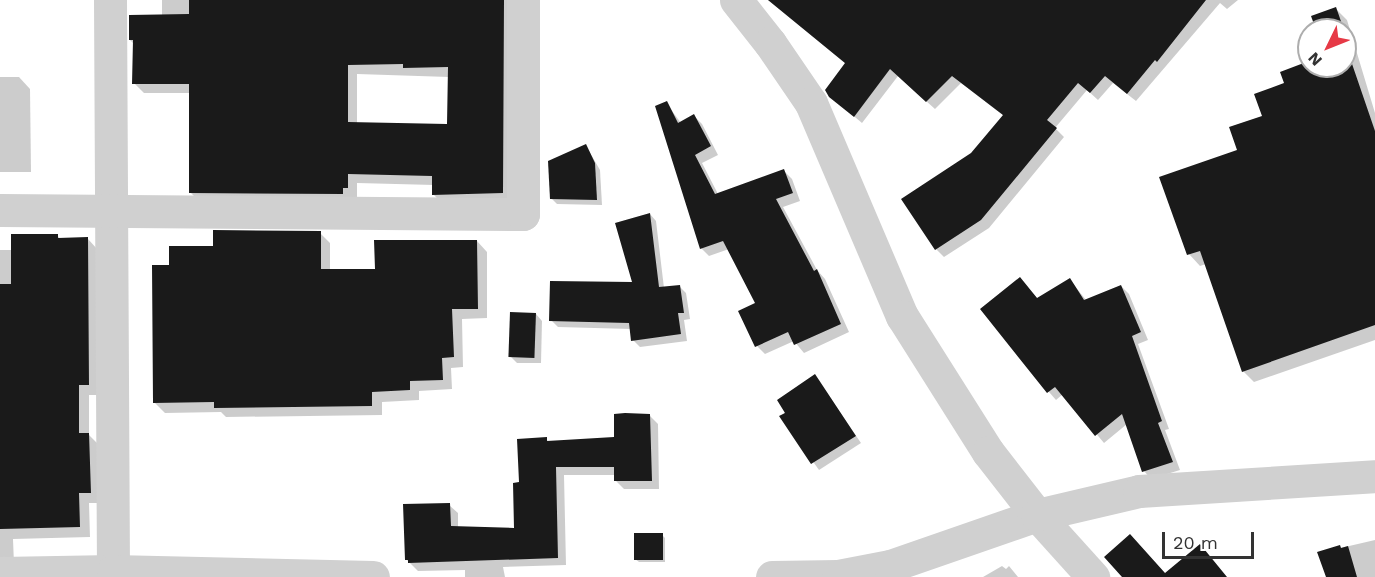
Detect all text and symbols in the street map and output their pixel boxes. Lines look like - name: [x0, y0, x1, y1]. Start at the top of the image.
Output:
- north arrow: [1297, 18, 1357, 78]
- text: N: [1304, 48, 1326, 70]
- scale bar: [1165, 520, 1256, 558]
- text: 20 m: [1173, 532, 1218, 553]

